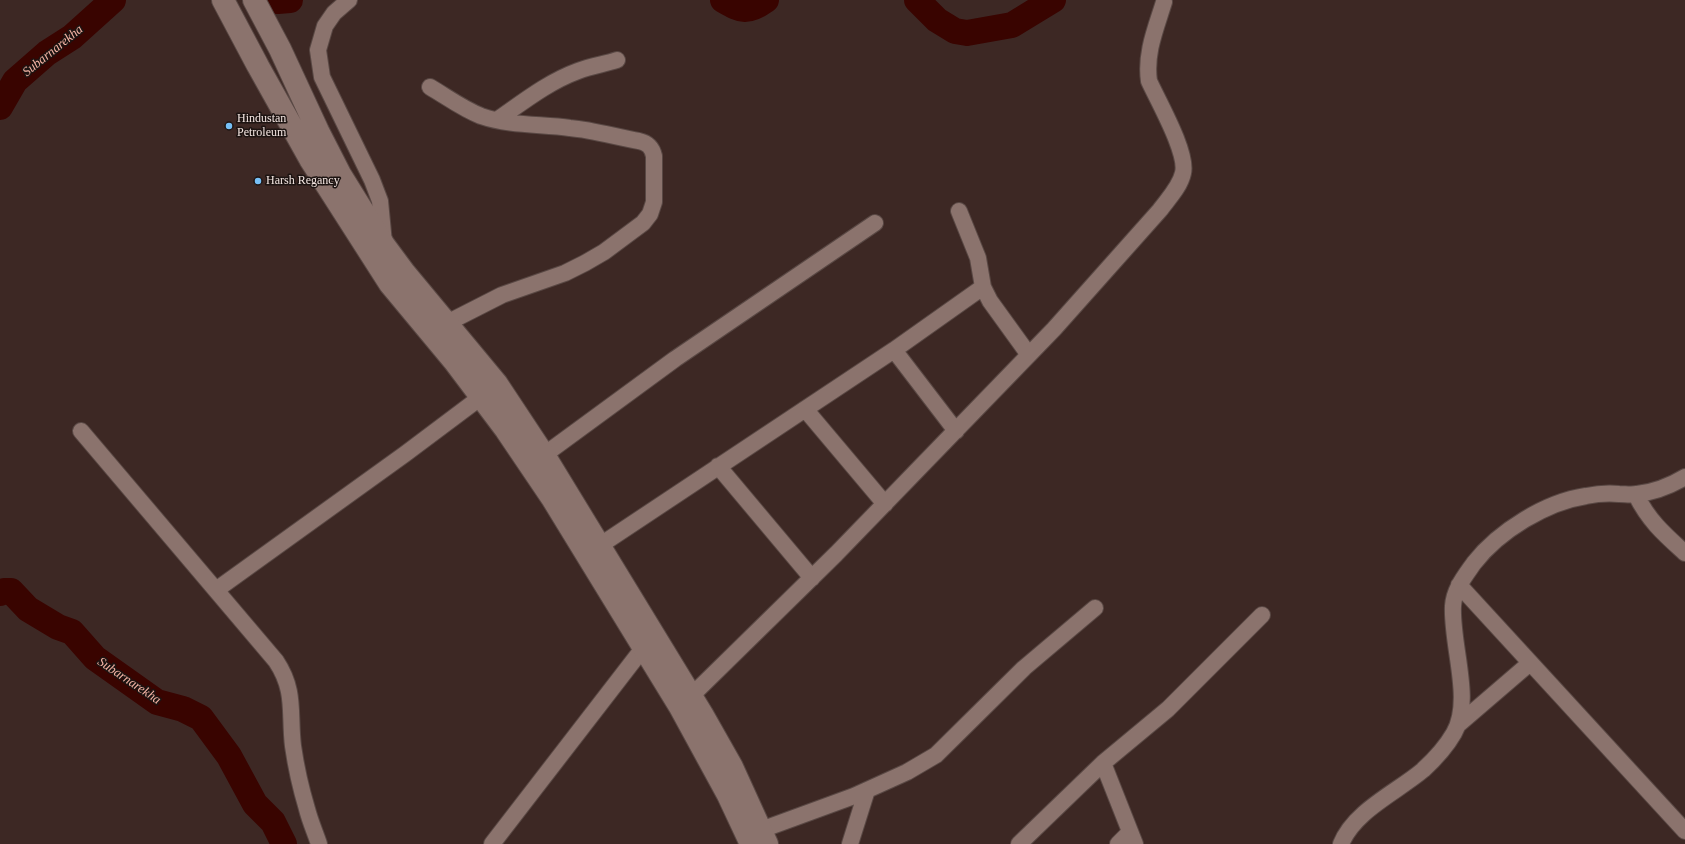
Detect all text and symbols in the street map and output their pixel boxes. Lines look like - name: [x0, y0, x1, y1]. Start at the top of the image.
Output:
- water label: Subarnarekha: [20, 22, 86, 80]
- place label: Hindustan Petroleum: [237, 112, 286, 140]
- marker: Hindustan Petroleum: [224, 121, 234, 131]
- place label: Harsh Regancy: [266, 174, 340, 188]
- marker: Harsh Regancy: [253, 176, 263, 186]
- water label: Subarnarekha: [94, 654, 164, 708]

